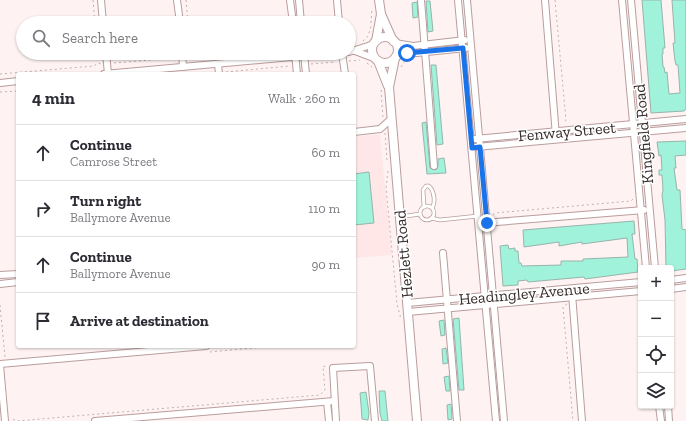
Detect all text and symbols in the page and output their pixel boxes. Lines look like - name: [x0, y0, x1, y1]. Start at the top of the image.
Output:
- search box: [16, 16, 356, 60]
- icon: search: [30, 27, 52, 49]
- text: Search here: [62, 29, 138, 47]
- route start: [398, 44, 416, 62]
- street label: Kingfield Road: [630, 83, 657, 185]
- text: 4 min: [32, 88, 75, 108]
- text: Walk · 260 m: [268, 91, 340, 106]
- street label: Fenway Street: [517, 118, 617, 145]
- text: Continue: [70, 136, 132, 154]
- icon: ahead: [32, 142, 54, 164]
- text: 60 m: [311, 145, 340, 160]
- text: Camrose Street: [70, 154, 157, 169]
- text: Turn right: [70, 192, 141, 210]
- icon: right: [32, 198, 54, 220]
- text: 110 m: [308, 201, 340, 216]
- street label: Hezlett Road: [390, 209, 417, 299]
- text: Ballymore Avenue: [70, 210, 171, 225]
- route end: [478, 214, 496, 232]
- text: Continue: [70, 248, 132, 266]
- icon: ahead: [32, 254, 54, 276]
- text: 90 m: [311, 257, 340, 272]
- map controls: [638, 265, 674, 409]
- button: +: [638, 265, 674, 301]
- text: Ballymore Avenue: [70, 266, 171, 281]
- street label: Headingley Avenue: [458, 278, 590, 309]
- button: −: [638, 301, 674, 337]
- icon: arrive: [32, 310, 54, 332]
- text: Arrive at destination: [70, 312, 209, 330]
- button: locate: [638, 337, 674, 373]
- button: layers: [638, 373, 674, 409]

